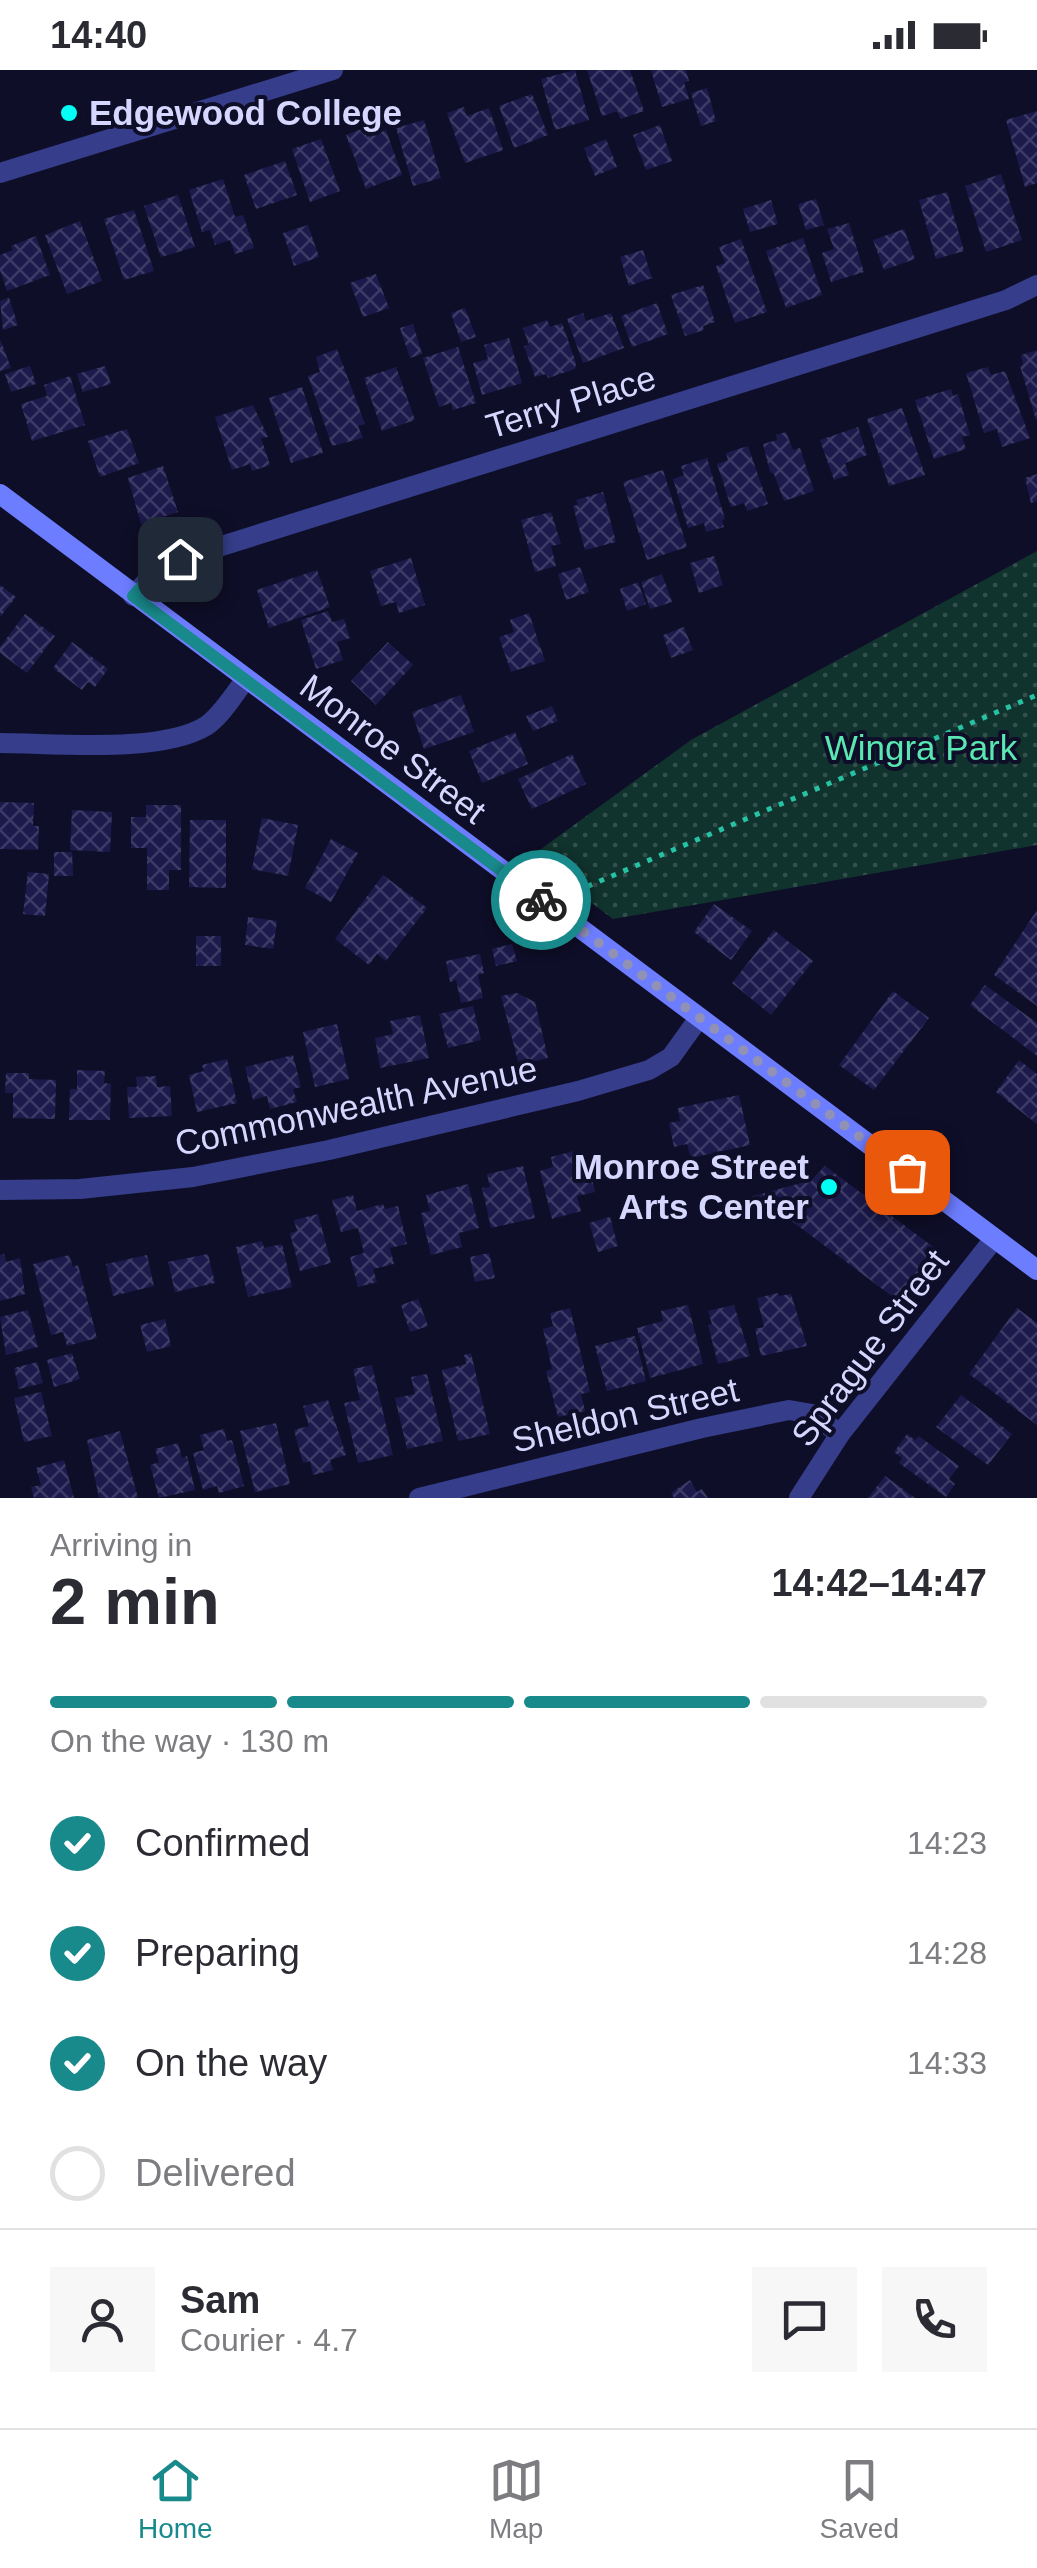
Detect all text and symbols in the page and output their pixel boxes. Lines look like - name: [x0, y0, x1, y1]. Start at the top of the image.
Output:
- text: 14:40: [50, 14, 147, 56]
- place label: Edgewood College: [89, 93, 402, 132]
- marker: Edgewood College: [58, 102, 80, 124]
- street label: Terry Place: [481, 357, 660, 446]
- pin: [138, 517, 223, 602]
- icon: home: [153, 532, 208, 587]
- street label: Monroe Street: [293, 666, 494, 831]
- park label: Wingra Park: [825, 728, 1018, 767]
- courier: [491, 850, 591, 950]
- icon: bike: [514, 873, 569, 928]
- street label: Commonwealth Avenue: [171, 1048, 540, 1163]
- pin: [865, 1130, 950, 1215]
- icon: bag: [880, 1145, 935, 1200]
- place label: Monroe Street Arts Center: [574, 1147, 809, 1226]
- marker: Monroe Street Arts Center: [818, 1176, 840, 1198]
- street label: Sprague Street: [783, 1242, 956, 1453]
- street label: Sheldon Street: [508, 1369, 742, 1460]
- text: Arriving in: [50, 1527, 192, 1563]
- text: 14:42–14:47: [771, 1562, 987, 1604]
- text: 2 min: [50, 1565, 220, 1638]
- text: On the way · 130 m: [50, 1723, 329, 1759]
- icon: check: [50, 1816, 105, 1871]
- text: Confirmed: [135, 1822, 310, 1864]
- text: 14:23: [907, 1825, 987, 1861]
- icon: check: [50, 1926, 105, 1981]
- text: Preparing: [135, 1932, 300, 1974]
- text: 14:28: [907, 1935, 987, 1971]
- icon: check: [50, 2036, 105, 2091]
- text: On the way: [135, 2042, 327, 2084]
- text: 14:33: [907, 2045, 987, 2081]
- text: Delivered: [135, 2152, 296, 2194]
- button: person: [50, 2267, 155, 2372]
- button: chat: [752, 2267, 857, 2372]
- button: phone: [882, 2267, 987, 2372]
- text: Sam: [180, 2279, 260, 2321]
- text: Courier · 4.7: [180, 2322, 358, 2358]
- tab: Home: [138, 2453, 213, 2545]
- tab: Map: [489, 2453, 544, 2545]
- tab: Saved: [820, 2453, 899, 2545]

